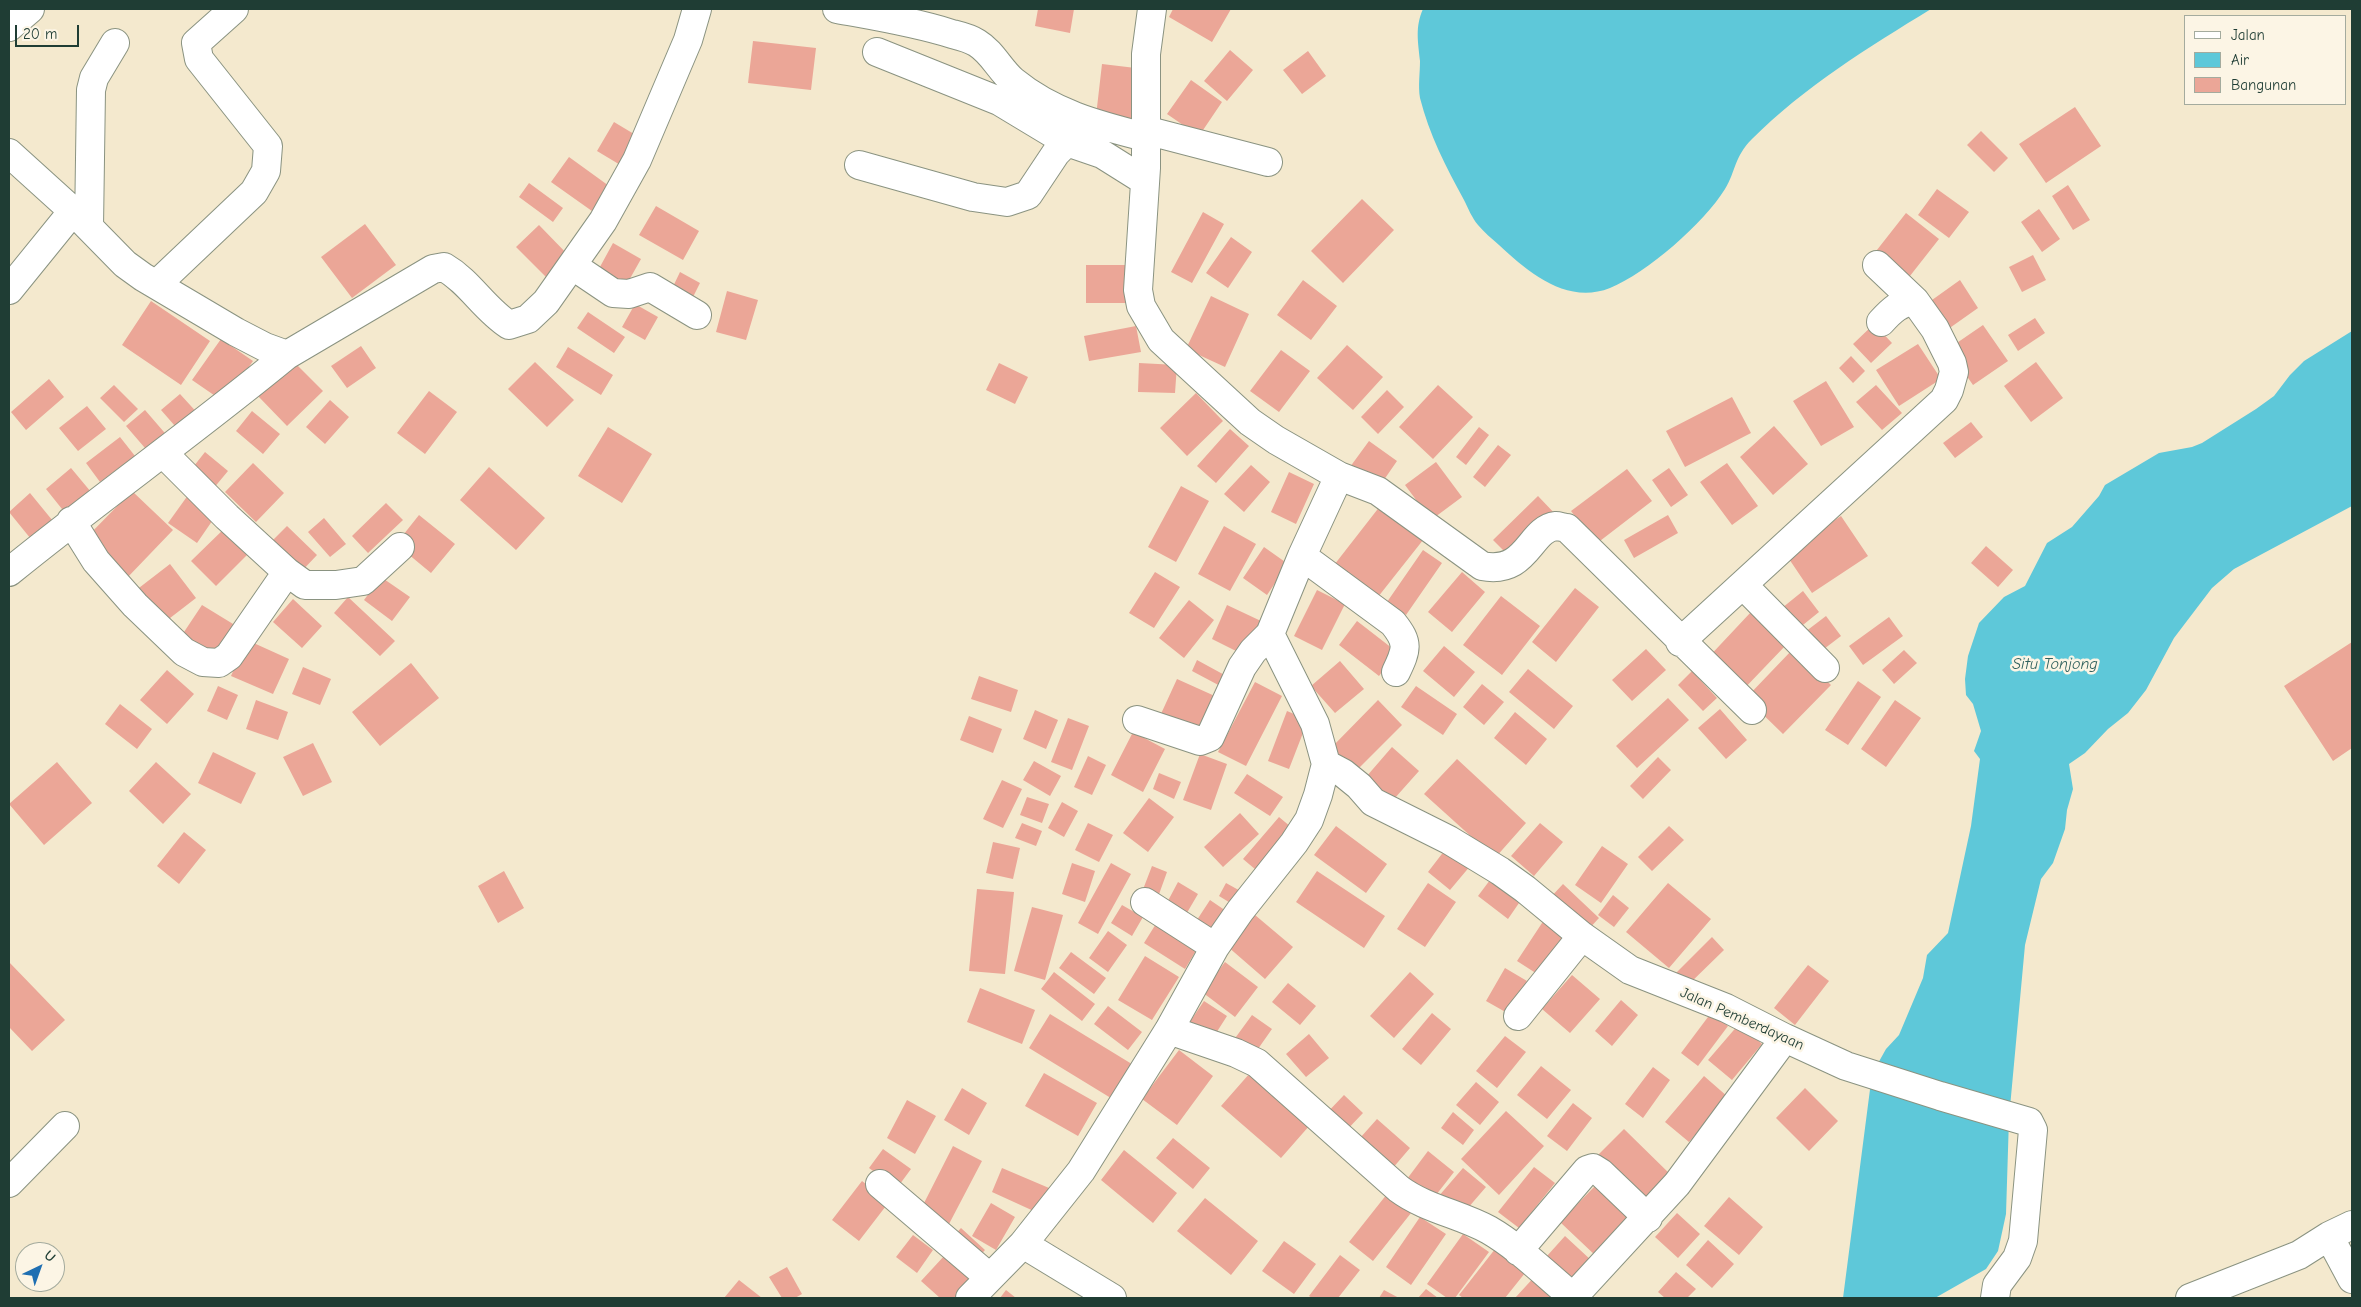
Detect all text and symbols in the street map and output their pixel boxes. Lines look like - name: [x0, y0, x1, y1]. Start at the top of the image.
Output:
- scale bar: [18, 15, 81, 47]
- legend: [2184, 15, 2346, 105]
- text: 20 m: [23, 25, 57, 43]
- text: Jalan: [2231, 26, 2265, 44]
- text: Air: [2231, 51, 2249, 69]
- text: Bangunan: [2231, 76, 2296, 94]
- water label: Situ Tonjong: [2012, 654, 2098, 674]
- street label: Jalan Pemberdayaan: [1677, 984, 1807, 1054]
- north arrow: [15, 1242, 65, 1292]
- text: U: [41, 1247, 59, 1266]

